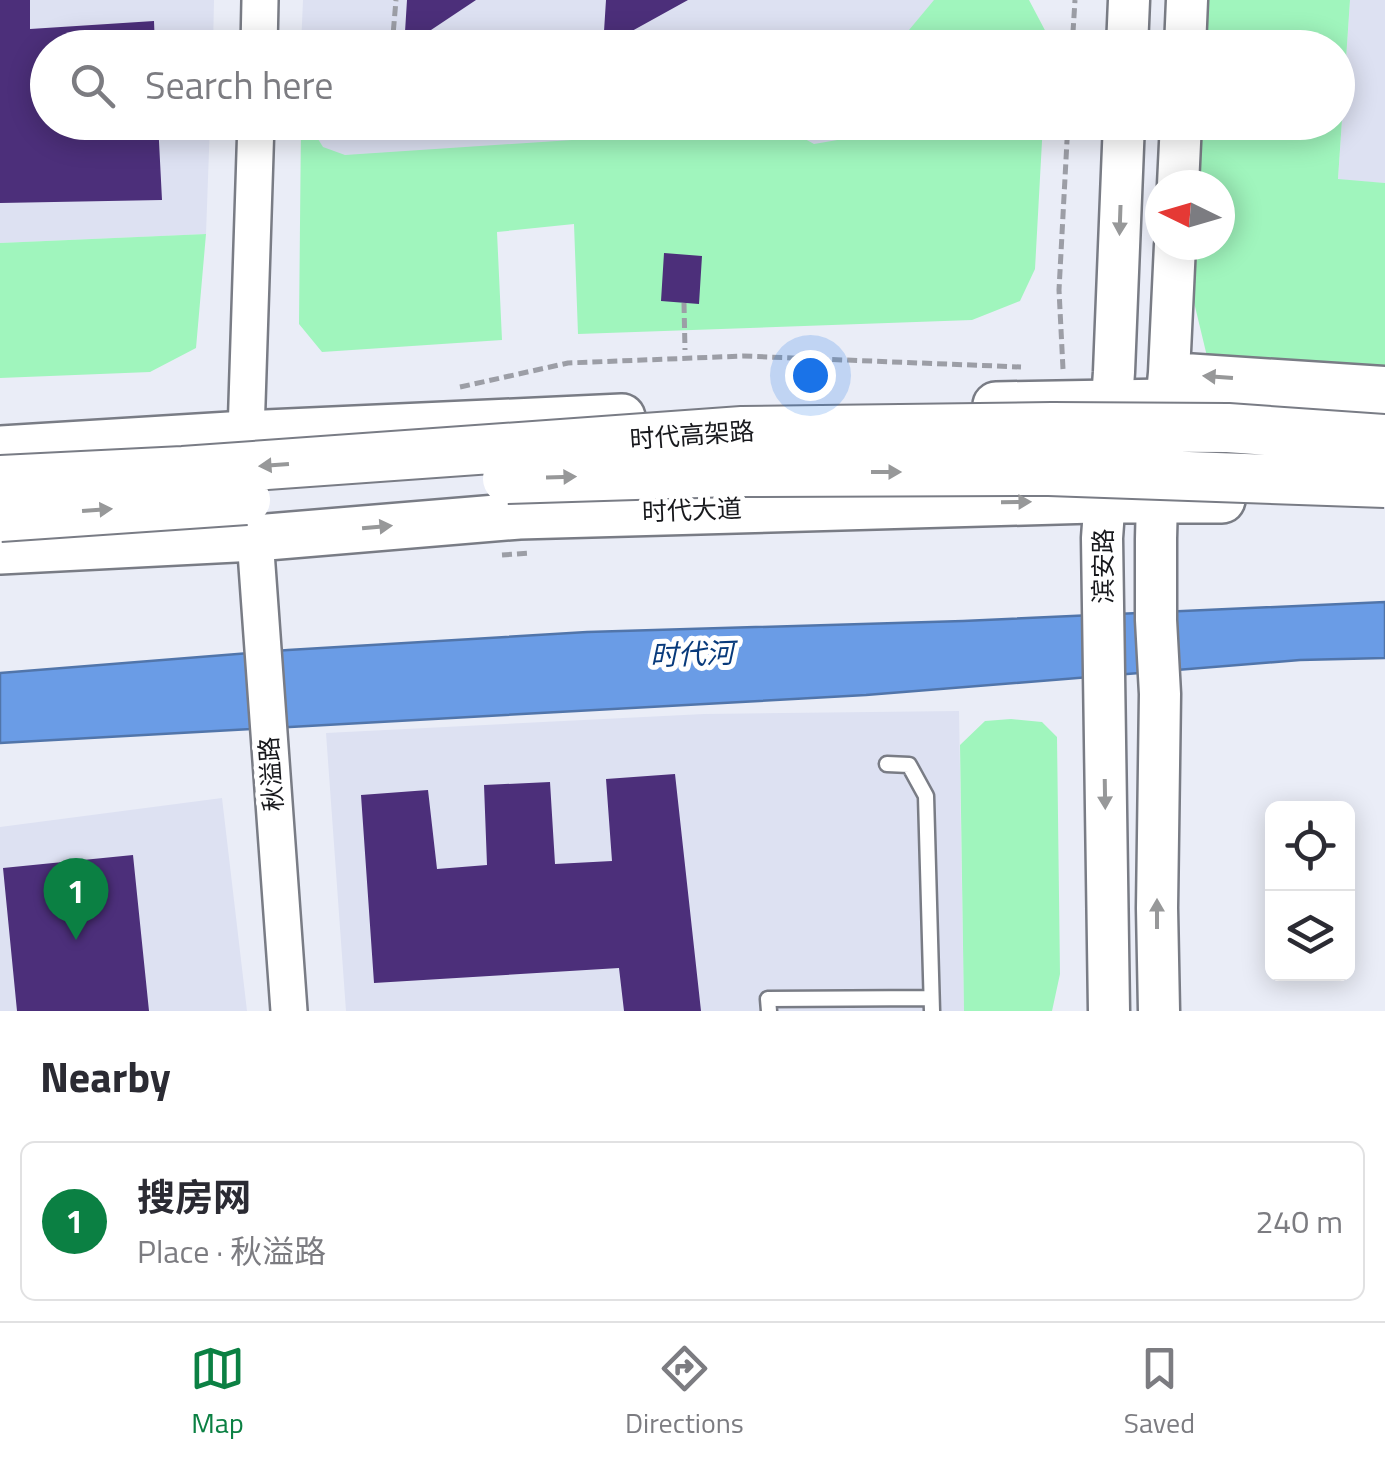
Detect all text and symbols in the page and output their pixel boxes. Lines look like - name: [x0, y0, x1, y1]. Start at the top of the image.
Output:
- search box: [30, 30, 1355, 140]
- text: Search here: [145, 56, 333, 114]
- icon: search: [65, 58, 120, 113]
- north arrow: [1145, 170, 1235, 260]
- one-way arrow: [1112, 204, 1128, 236]
- your location: [785, 350, 836, 401]
- one-way arrow: [1201, 368, 1233, 384]
- street label: 时代高架路: [628, 412, 756, 458]
- one-way arrow: [258, 457, 290, 473]
- one-way arrow: [870, 464, 902, 480]
- one-way arrow: [546, 469, 578, 485]
- street label: 时代大道: [641, 489, 743, 531]
- one-way arrow: [1001, 493, 1033, 509]
- one-way arrow: [82, 502, 114, 518]
- one-way arrow: [361, 519, 393, 535]
- street label: 滨安路: [1084, 528, 1122, 604]
- water label: 时代河: [649, 630, 740, 676]
- street label: 秋溢路: [249, 735, 293, 813]
- one-way arrow: [1098, 779, 1114, 811]
- map controls: [1265, 801, 1355, 981]
- button: locate: [1265, 801, 1355, 891]
- pin: 1: [44, 858, 108, 940]
- button: layers: [1265, 891, 1355, 981]
- one-way arrow: [1149, 897, 1165, 929]
- text: Nearby: [40, 1044, 171, 1108]
- text: 搜房网: [137, 1168, 251, 1226]
- text: 1: [66, 1197, 83, 1245]
- text: 240 m: [1255, 1197, 1343, 1245]
- text: Place · 秋溢路: [137, 1227, 326, 1275]
- tab: Map: [190, 1341, 245, 1444]
- tab: Directions: [625, 1341, 744, 1444]
- tab: Saved: [1124, 1341, 1195, 1444]

